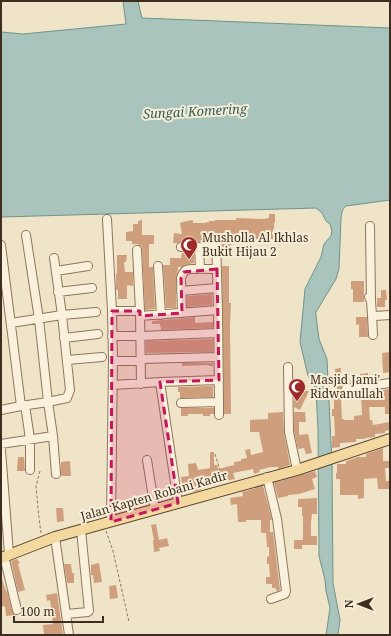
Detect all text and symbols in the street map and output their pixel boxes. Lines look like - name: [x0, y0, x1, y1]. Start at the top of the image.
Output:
- water label: Sungai Komering: [143, 99, 248, 123]
- place label: Musholla Al Ikhlas Bukit Hijau 2: [202, 229, 308, 260]
- mosque icon: Musholla Al Ikhlas Bukit Hijau 2: [179, 235, 199, 260]
- place label: Masjid Jami' Ridwanullah: [310, 371, 384, 402]
- mosque icon: Masjid Jami' Ridwanullah: [287, 377, 307, 402]
- street label: Jalan Kapten Robani Kadir: [77, 466, 230, 525]
- north arrow: [339, 584, 379, 624]
- scale bar: [14, 598, 103, 624]
- text: N: [341, 599, 356, 608]
- text: 100 m: [20, 603, 55, 620]

